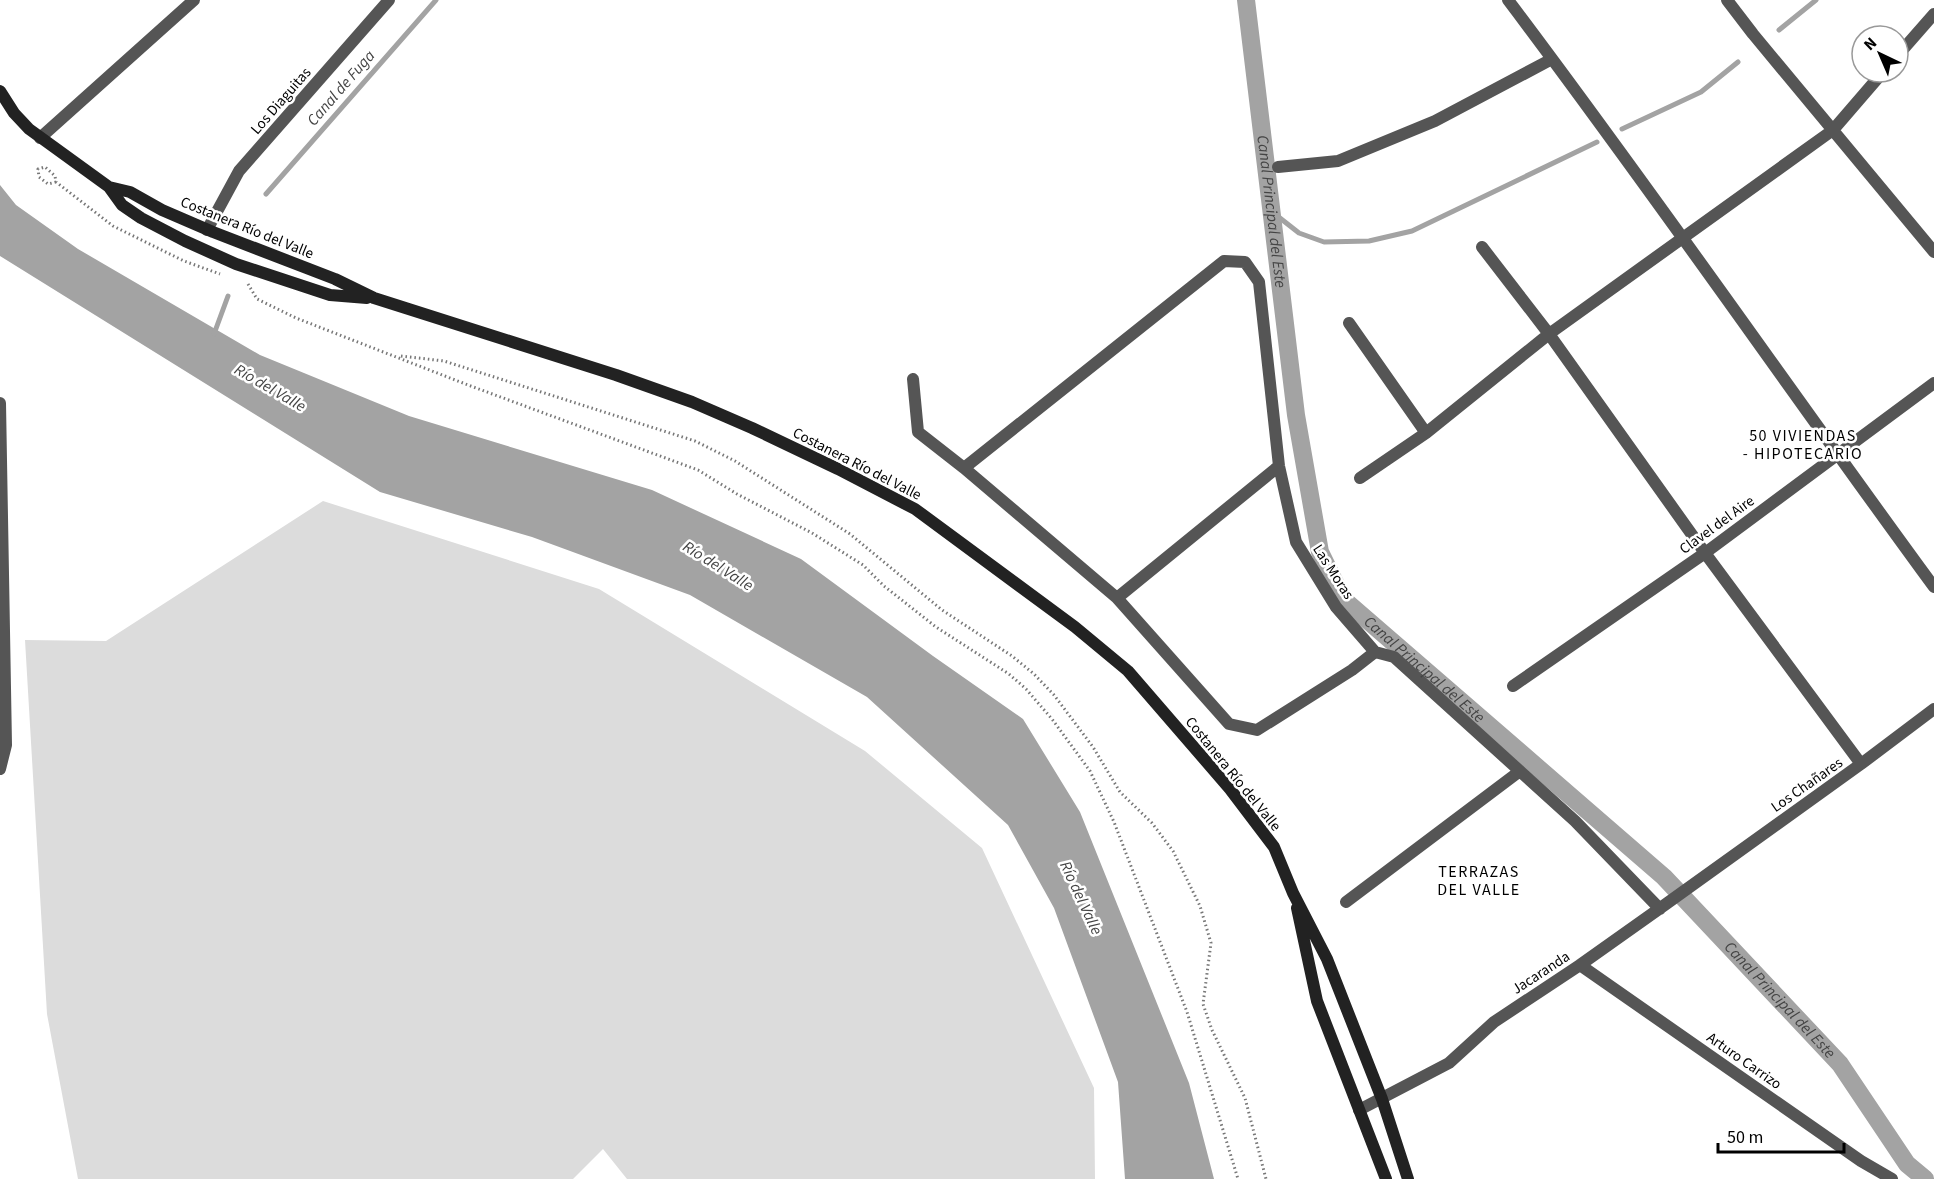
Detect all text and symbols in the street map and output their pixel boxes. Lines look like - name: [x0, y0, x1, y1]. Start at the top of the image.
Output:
- north arrow: [1850, 24, 1910, 84]
- text: N: [1859, 32, 1882, 56]
- water label: Canal de Fuga: [302, 45, 380, 131]
- street label: Los Diaguitas: [246, 63, 316, 139]
- water label: Canal Principal del Este: [1251, 134, 1292, 289]
- street label: Costanera Río del Valle: [177, 192, 317, 264]
- water label: Río del Valle: [230, 359, 310, 417]
- street label: Costanera Río del Valle: [789, 422, 925, 506]
- district label: 50 VIVIENDAS - HIPOTECARIO: [1743, 425, 1863, 465]
- street label: Clavel del Aire: [1675, 491, 1759, 559]
- water label: Río del Valle: [679, 536, 758, 596]
- street label: Las Moras: [1307, 540, 1359, 604]
- water label: Canal Principal del Este: [1359, 611, 1490, 728]
- street label: Costanera Río del Valle: [1180, 712, 1286, 836]
- street label: Los Chañares: [1767, 753, 1847, 817]
- water label: Río del Valle: [1054, 857, 1108, 939]
- district label: TERRAZAS DEL VALLE: [1437, 861, 1521, 901]
- water label: Canal Principal del Este: [1719, 937, 1841, 1064]
- street label: Jacaranda: [1508, 946, 1574, 1000]
- street label: Arturo Carrizo: [1702, 1027, 1786, 1095]
- scale bar: [1718, 1116, 1844, 1154]
- text: 50 m: [1727, 1125, 1763, 1150]

